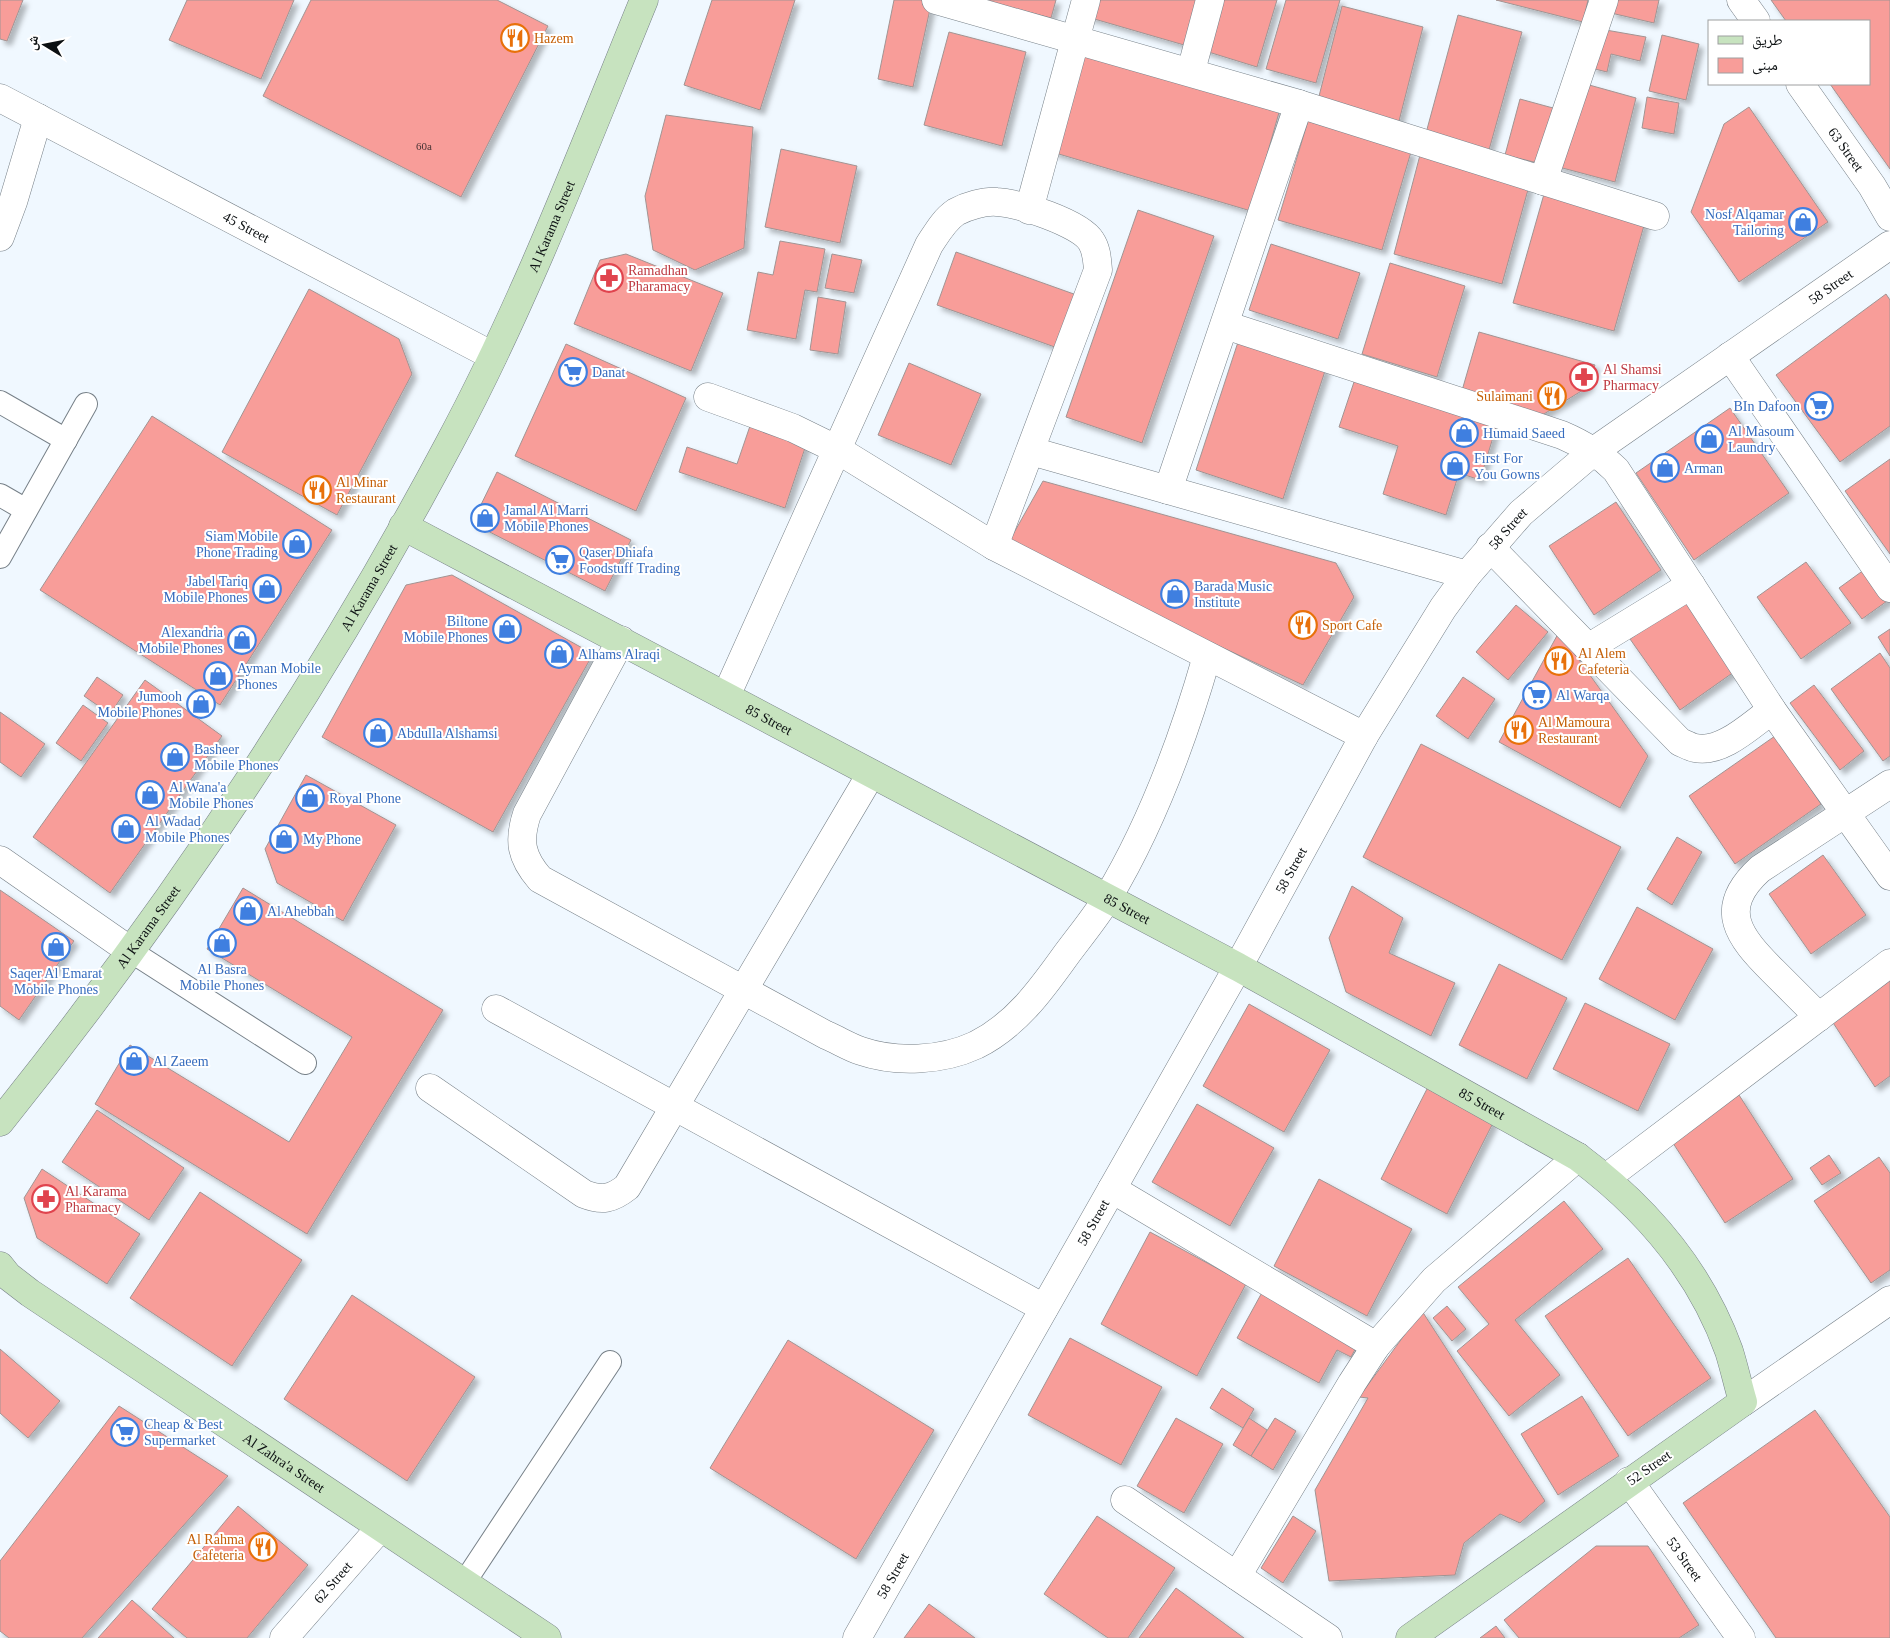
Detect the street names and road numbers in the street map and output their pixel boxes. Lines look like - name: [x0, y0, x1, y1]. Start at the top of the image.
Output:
- street label: 63 Street: [1826, 125, 1867, 174]
- street label: Al Karama Street: [525, 178, 577, 274]
- street label: 45 Street: [221, 209, 272, 245]
- street label: 58 Street: [1806, 266, 1855, 307]
- street label: 58 Street: [1486, 504, 1530, 552]
- street label: Al Karama Street: [337, 541, 400, 634]
- street label: 85 Street: [743, 701, 795, 738]
- street label: 58 Street: [1272, 844, 1310, 896]
- street label: Al Karama Street: [113, 883, 183, 971]
- street label: 85 Street: [1102, 890, 1153, 927]
- street label: 85 Street: [1457, 1085, 1508, 1122]
- street label: 58 Street: [1074, 1197, 1112, 1248]
- street label: Al Zahra'a Street: [240, 1430, 328, 1495]
- street label: 52 Street: [1624, 1447, 1674, 1489]
- street label: 53 Street: [1664, 1534, 1705, 1584]
- street label: 58 Street: [874, 1550, 912, 1601]
- street label: 62 Street: [311, 1558, 355, 1606]

